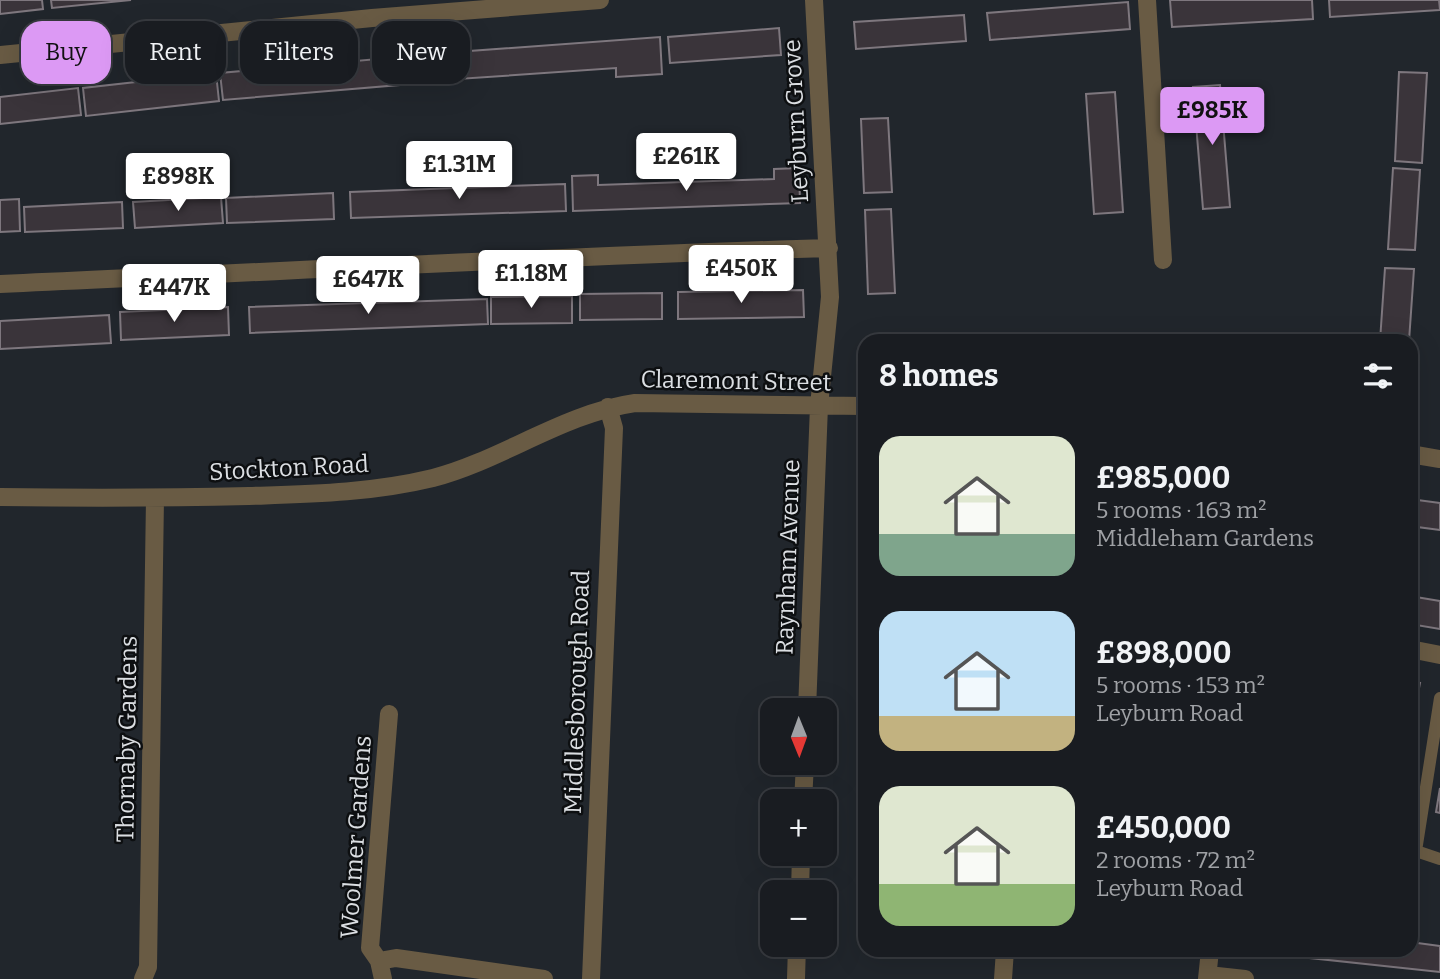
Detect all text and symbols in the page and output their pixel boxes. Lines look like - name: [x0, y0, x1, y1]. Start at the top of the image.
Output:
- chip: Buy: [21, 21, 111, 84]
- chip: Rent: [125, 21, 226, 84]
- chip: Filters: [240, 21, 358, 84]
- chip: New: [372, 21, 470, 84]
- street label: Leyburn Grove: [778, 39, 814, 203]
- pin: £985K: [1163, 88, 1261, 147]
- text: £985K: [1176, 96, 1248, 124]
- pin: £261K: [637, 134, 735, 193]
- pin: £1.31M: [402, 142, 516, 201]
- text: £261K: [652, 142, 720, 170]
- text: £1.31M: [422, 150, 496, 178]
- pin: £898K: [129, 154, 227, 213]
- text: £898K: [142, 162, 214, 190]
- pin: £450K: [692, 246, 790, 305]
- pin: £1.18M: [474, 250, 588, 310]
- text: £450K: [705, 254, 777, 282]
- pin: £647K: [319, 256, 417, 316]
- text: £1.18M: [494, 259, 568, 287]
- pin: £447K: [125, 264, 223, 324]
- text: £647K: [332, 265, 404, 293]
- text: £447K: [138, 273, 210, 301]
- icon: filters: [1359, 357, 1397, 395]
- text: 8 homes: [879, 358, 999, 394]
- street label: Claremont Street: [640, 365, 832, 397]
- street label: Stockton Road: [208, 450, 370, 486]
- street label: Raynham Avenue: [771, 459, 805, 655]
- text: £985,000: [1096, 460, 1231, 496]
- icon: home: [935, 464, 1019, 548]
- text: 5 rooms · 163 m²: [1096, 496, 1266, 524]
- text: Middleham Gardens: [1096, 524, 1314, 552]
- street label: Middlesborough Road: [559, 569, 595, 815]
- street label: Thornaby Gardens: [111, 635, 143, 843]
- text: £898,000: [1096, 635, 1232, 671]
- icon: home: [935, 639, 1019, 723]
- text: 5 rooms · 153 m²: [1096, 671, 1265, 699]
- north arrow: [760, 698, 836, 775]
- map controls: [760, 698, 837, 957]
- text: Leyburn Road: [1096, 699, 1243, 727]
- street label: Woolmer Gardens: [335, 735, 377, 939]
- button: +: [760, 789, 837, 866]
- text: £450,000: [1096, 810, 1231, 846]
- icon: home: [935, 814, 1019, 898]
- text: 2 rooms · 72 m²: [1096, 846, 1255, 874]
- text: Leyburn Road: [1096, 874, 1243, 902]
- button: −: [760, 880, 837, 957]

